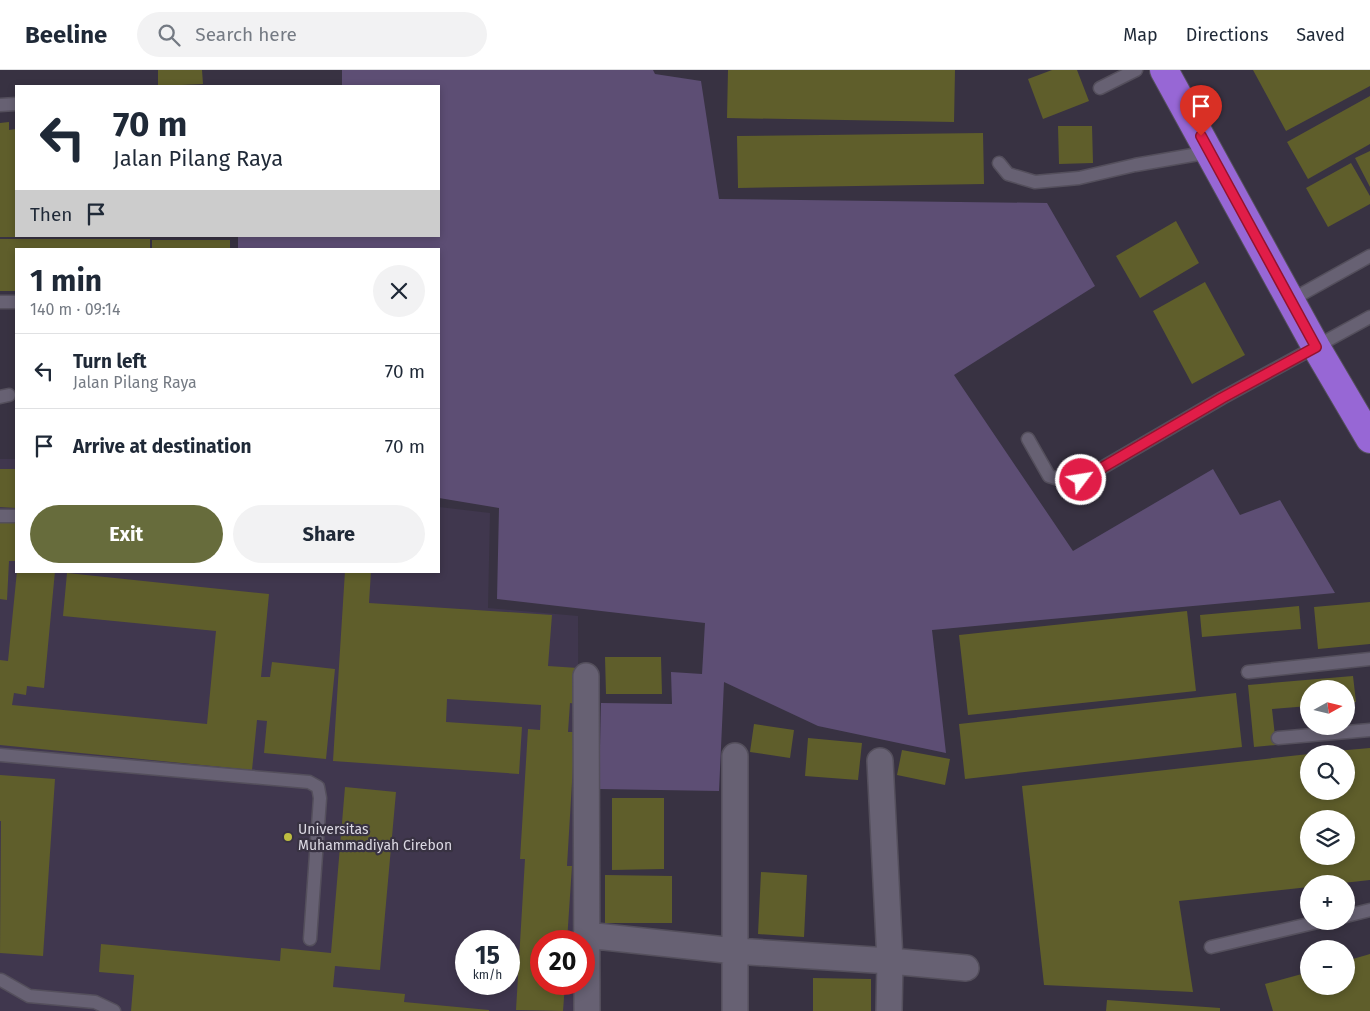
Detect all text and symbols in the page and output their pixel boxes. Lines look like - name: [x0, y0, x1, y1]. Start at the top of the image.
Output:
- search box: [137, 12, 487, 57]
- text: Beeline: [25, 21, 107, 49]
- icon: search: [155, 21, 183, 49]
- text: Search here: [195, 23, 297, 46]
- text: Map: [1123, 24, 1158, 46]
- text: Directions: [1186, 24, 1268, 46]
- text: Saved: [1296, 24, 1345, 46]
- pin: [1180, 85, 1222, 136]
- icon: arrive: [1187, 92, 1215, 120]
- text: 70 m: [113, 103, 187, 145]
- icon: left: [30, 105, 95, 170]
- text: Jalan Pilang Raya: [113, 145, 283, 172]
- icon: arrive: [82, 200, 110, 228]
- text: Then: [30, 203, 72, 226]
- text: 1 min: [30, 263, 102, 299]
- button: close: [373, 265, 425, 317]
- text: 140 m · 09:14: [30, 300, 120, 319]
- text: Turn left: [73, 350, 147, 373]
- icon: left: [30, 357, 58, 385]
- text: 70 m: [385, 360, 425, 383]
- text: Jalan Pilang Raya: [73, 373, 197, 392]
- icon: arrive: [30, 432, 58, 460]
- text: Arrive at destination: [73, 435, 252, 458]
- text: 70 m: [385, 435, 425, 458]
- position arrow: [1054, 453, 1106, 505]
- button: Exit: [30, 505, 223, 563]
- button: Share: [233, 505, 425, 563]
- north arrow: [1300, 680, 1355, 735]
- map controls: [1300, 680, 1355, 995]
- button: search: [1300, 745, 1355, 800]
- button: layers: [1300, 810, 1355, 865]
- place label: Universitas Muhammadiyah Cirebon: [298, 821, 452, 854]
- marker: Universitas Muhammadiyah Cirebon: [282, 831, 294, 843]
- button: +: [1300, 875, 1355, 930]
- speed limit sign: 20: [530, 930, 595, 995]
- button: −: [1300, 940, 1355, 995]
- text: 15: [475, 941, 500, 971]
- text: km/h: [473, 968, 502, 982]

